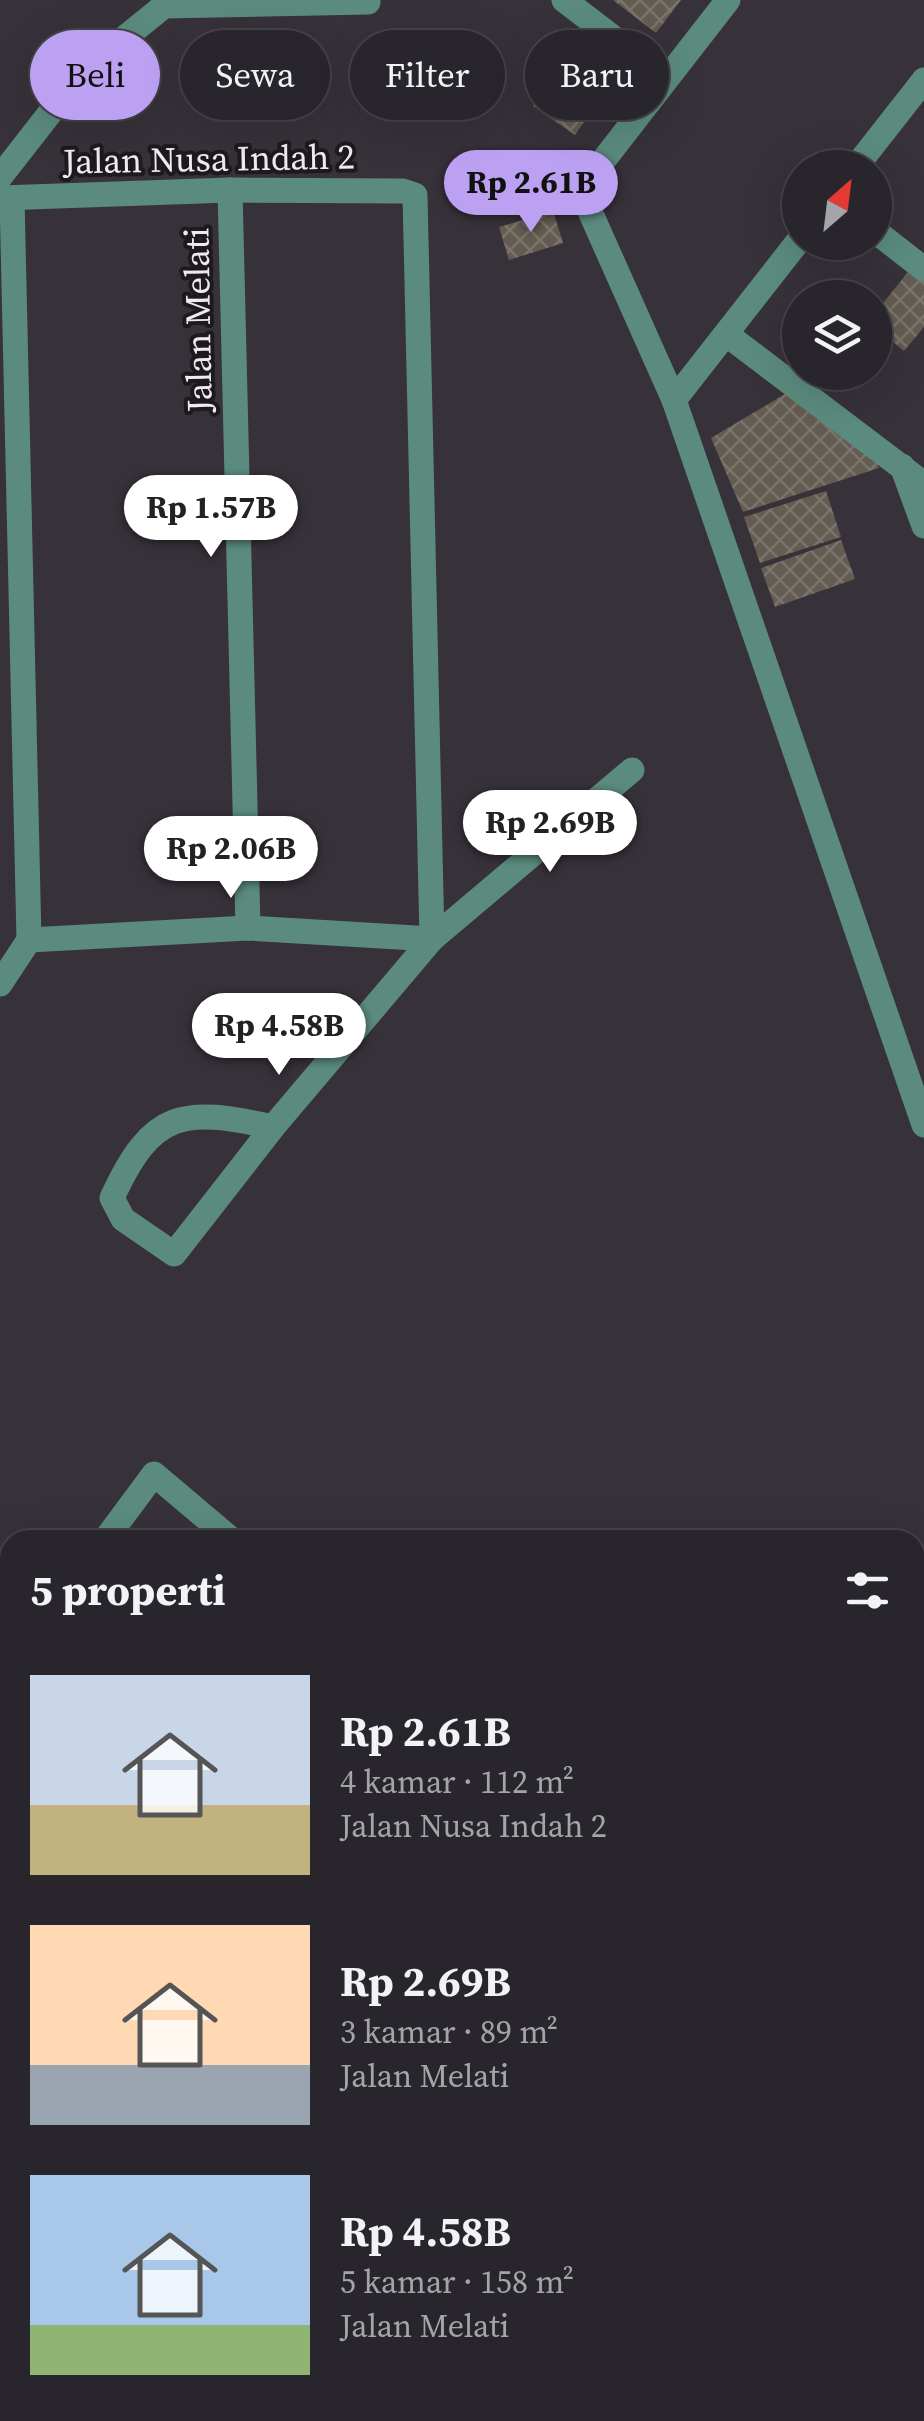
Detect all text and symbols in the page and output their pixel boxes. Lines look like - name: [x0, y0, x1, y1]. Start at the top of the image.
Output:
- chip: Beli: [30, 30, 160, 120]
- chip: Sewa: [180, 30, 330, 120]
- chip: Filter: [350, 30, 505, 120]
- chip: Baru: [525, 30, 669, 120]
- street label: Jalan Nusa Indah 2: [62, 132, 355, 186]
- pin: Rp 2.61B: [428, 150, 634, 235]
- north arrow: [782, 150, 892, 260]
- map controls: [782, 150, 892, 390]
- text: Rp 2.61B: [466, 160, 596, 204]
- street label: Jalan Melati: [172, 227, 224, 414]
- button: layers: [782, 280, 892, 390]
- pin: Rp 1.57B: [108, 475, 314, 560]
- text: Rp 1.57B: [146, 485, 276, 529]
- pin: Rp 2.69B: [447, 790, 653, 875]
- text: Rp 2.69B: [485, 800, 615, 844]
- pin: Rp 2.06B: [128, 816, 334, 901]
- text: Rp 2.06B: [166, 826, 296, 870]
- pin: Rp 4.58B: [176, 993, 382, 1078]
- text: Rp 4.58B: [214, 1003, 344, 1047]
- text: 5 properti: [30, 1561, 225, 1619]
- icon: filters: [840, 1563, 895, 1618]
- text: Rp 2.61B: [340, 1702, 511, 1760]
- icon: home: [110, 1715, 230, 1835]
- text: 4 kamar · 112 m²: [340, 1760, 574, 1804]
- text: Jalan Nusa Indah 2: [340, 1804, 607, 1848]
- text: Rp 2.69B: [340, 1952, 511, 2010]
- icon: home: [110, 1965, 230, 2085]
- text: 3 kamar · 89 m²: [340, 2010, 558, 2054]
- text: Jalan Melati: [340, 2054, 509, 2098]
- text: Rp 4.58B: [340, 2202, 511, 2260]
- icon: home: [110, 2215, 230, 2335]
- text: 5 kamar · 158 m²: [340, 2260, 574, 2304]
- text: Jalan Melati: [340, 2304, 509, 2348]

